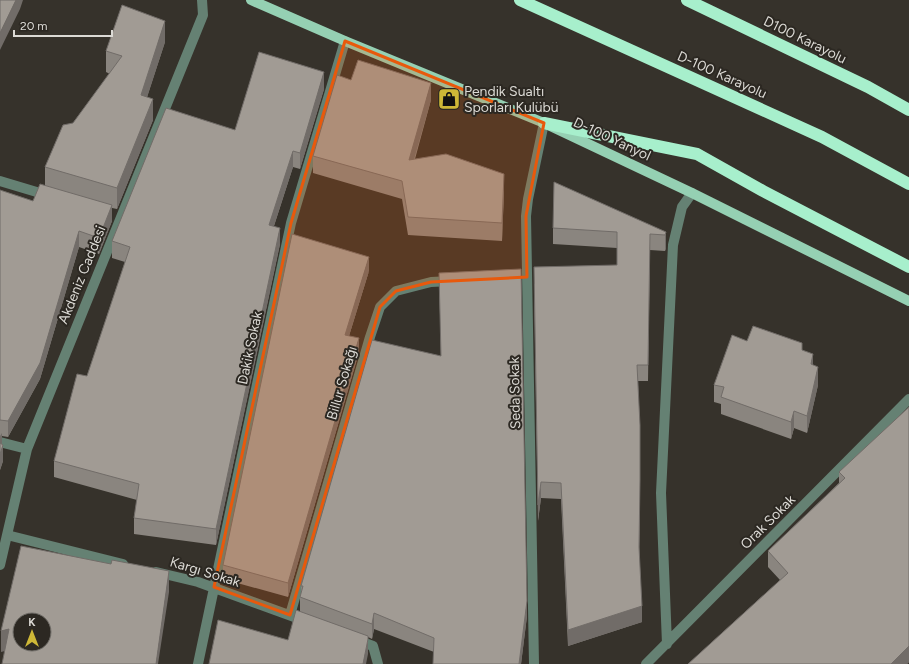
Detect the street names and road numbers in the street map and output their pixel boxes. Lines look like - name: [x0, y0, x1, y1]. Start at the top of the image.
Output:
- street label: D100 Karayolu: [761, 13, 849, 67]
- street label: D-100 Karayolu: [675, 48, 769, 102]
- street label: D-100 Yanyol: [571, 114, 653, 164]
- street label: Akdeniz Caddesi: [55, 223, 109, 327]
- street label: Dakik Sokak: [234, 310, 266, 386]
- street label: Billur Sokağı: [323, 344, 361, 422]
- street label: Seda Sokak: [506, 356, 524, 429]
- street label: Orak Sokak: [737, 491, 799, 553]
- street label: Kargı Sokak: [168, 553, 242, 591]

